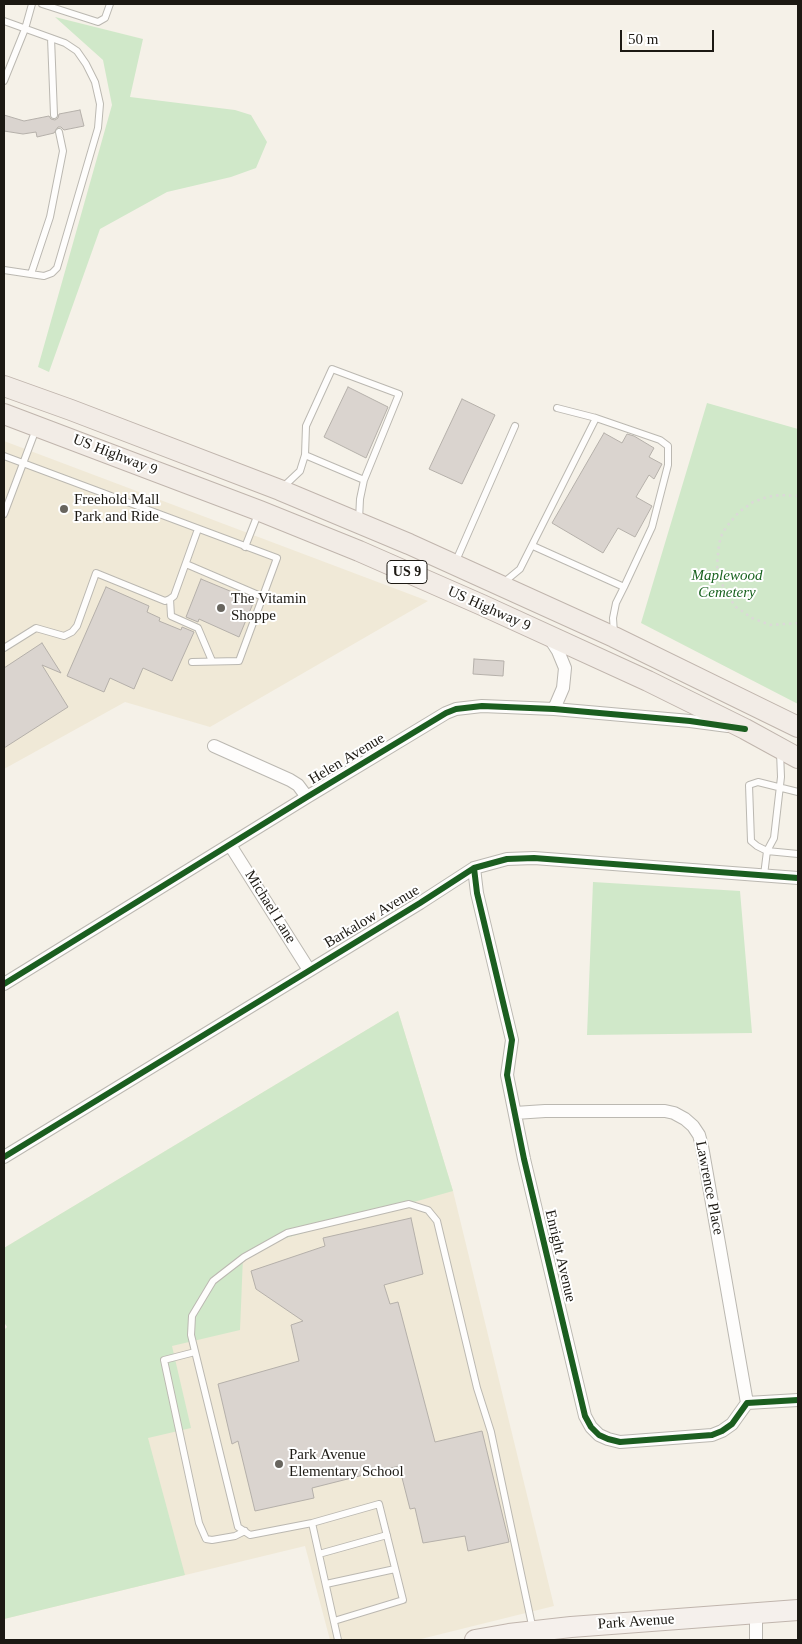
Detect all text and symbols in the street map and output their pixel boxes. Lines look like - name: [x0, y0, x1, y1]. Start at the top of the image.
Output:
- scale bar: [622, 20, 716, 52]
- text: 50 m: [628, 31, 658, 47]
- street label: US Highway 9: [70, 431, 160, 479]
- place label: Freehold Mall Park and Ride: [74, 491, 159, 526]
- marker: Freehold Mall Park and Ride: [58, 503, 70, 515]
- road number: US 9: [387, 560, 427, 584]
- park label: Maplewood Cemetery: [692, 567, 762, 602]
- street label: US Highway 9: [445, 583, 533, 635]
- place label: The Vitamin Shoppe: [231, 590, 306, 625]
- marker: The Vitamin Shoppe: [215, 602, 227, 614]
- street label: Helen Avenue: [306, 729, 388, 789]
- street label: Michael Lane: [240, 867, 300, 947]
- street label: Barkalow Avenue: [321, 882, 423, 952]
- street label: Lawrence Place: [691, 1139, 727, 1237]
- street label: Enright Avenue: [541, 1208, 579, 1304]
- place label: Park Avenue Elementary School: [289, 1446, 404, 1481]
- marker: Park Avenue Elementary School: [273, 1458, 285, 1470]
- street label: Park Avenue: [597, 1610, 675, 1634]

